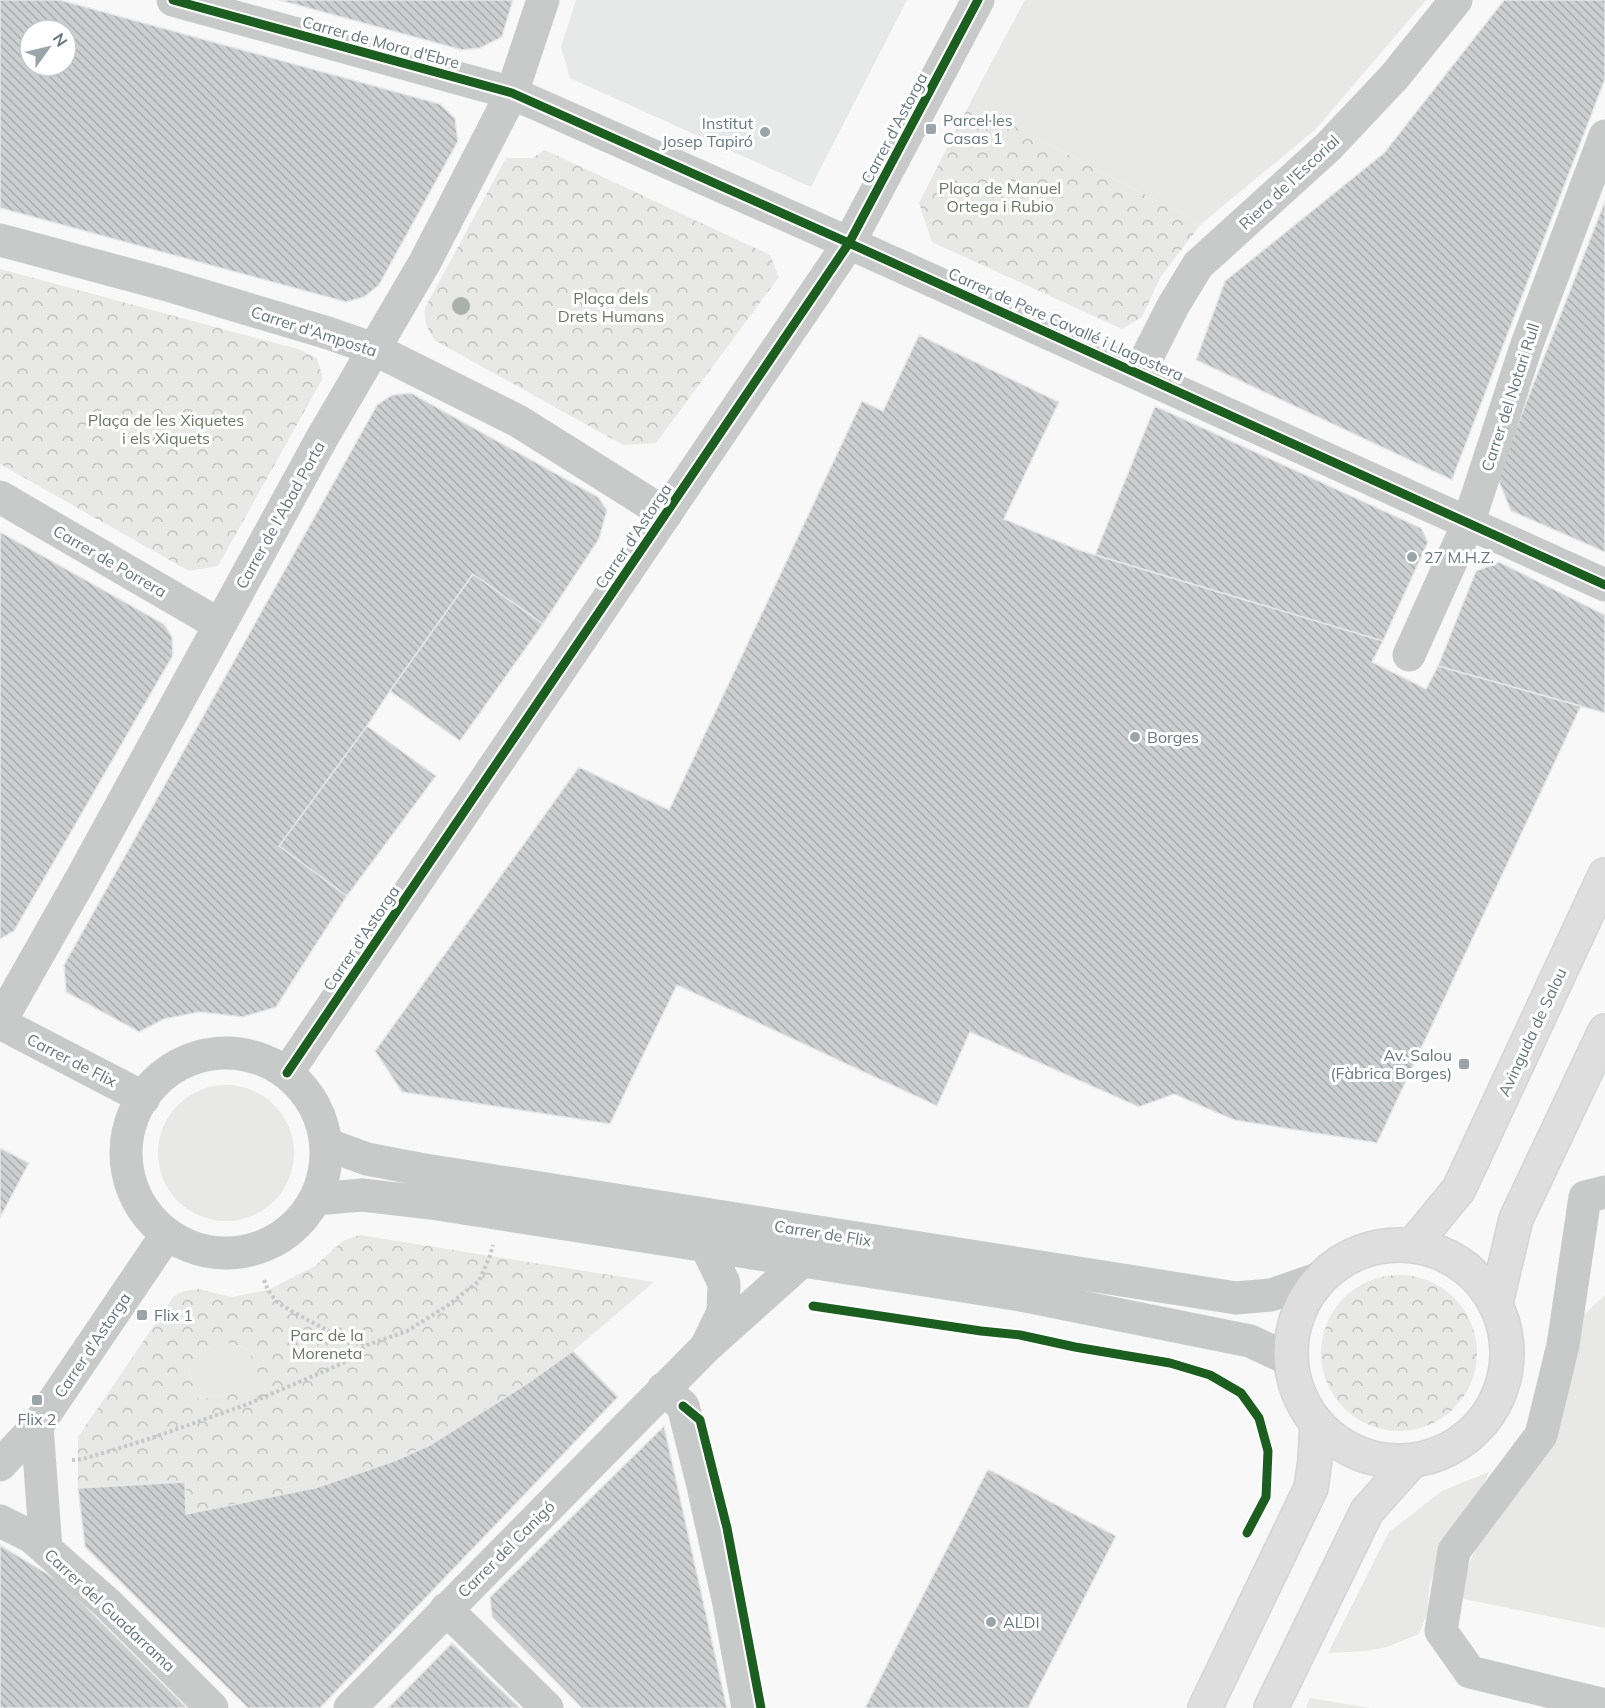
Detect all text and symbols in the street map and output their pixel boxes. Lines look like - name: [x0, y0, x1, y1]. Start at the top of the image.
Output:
- street label: Carrer de Mora d'Ebre: [300, 11, 462, 73]
- north arrow: [18, 18, 78, 78]
- text: N: [49, 29, 72, 50]
- street label: Carrer d'Astorga: [856, 69, 932, 187]
- place label: Parcel·les Casas 1: [943, 110, 1013, 148]
- place label: Institut Josep Tapiró: [662, 113, 753, 151]
- marker: Parcel·les Casas 1: [924, 122, 938, 136]
- marker: Institut Josep Tapiró: [758, 125, 772, 139]
- street label: Riera de l'Escorial: [1235, 130, 1343, 234]
- park label: Plaça de Manuel Ortega i Rubio: [939, 178, 1061, 216]
- street label: Carrer de Pere Cavallé i Llagostera: [945, 263, 1187, 385]
- park label: Plaça dels Drets Humans: [558, 288, 664, 326]
- street label: Carrer d'Amposta: [249, 301, 379, 361]
- street label: Carrer del Notari Rull: [1477, 320, 1543, 474]
- park label: Plaça de les Xiquetes i els Xiquets: [88, 410, 244, 448]
- street label: Carrer de l'Abad Porta: [231, 438, 329, 592]
- street label: Carrer d'Astorga: [590, 480, 676, 592]
- street label: Carrer de Porrera: [50, 520, 170, 602]
- place label: 27 M.H.Z.: [1424, 547, 1494, 567]
- marker: 27 M.H.Z.: [1405, 550, 1419, 564]
- place label: Borges: [1147, 727, 1199, 747]
- marker: Borges: [1128, 730, 1142, 744]
- street label: Carrer d'Astorga: [318, 882, 404, 994]
- street label: Avinguda de Salou: [1493, 965, 1571, 1099]
- street label: Carrer de Flix: [24, 1029, 121, 1091]
- place label: Av. Salou (Fàbrica Borges): [1330, 1045, 1452, 1083]
- marker: Av. Salou (Fàbrica Borges): [1457, 1057, 1471, 1071]
- street label: Carrer de Flix: [773, 1215, 873, 1251]
- street label: Carrer d'Astorga: [49, 1289, 135, 1401]
- place label: Flix 1: [154, 1305, 193, 1325]
- marker: Flix 1: [135, 1308, 149, 1322]
- park label: Parc de la Moreneta: [290, 1325, 364, 1363]
- marker: Flix 2: [30, 1393, 44, 1407]
- place label: Flix 2: [18, 1409, 56, 1429]
- street label: Carrer del Canigó: [453, 1496, 559, 1602]
- street label: Carrer del Guadarrama: [41, 1544, 179, 1676]
- place label: ALDI: [1003, 1612, 1040, 1632]
- marker: ALDI: [984, 1615, 998, 1629]

